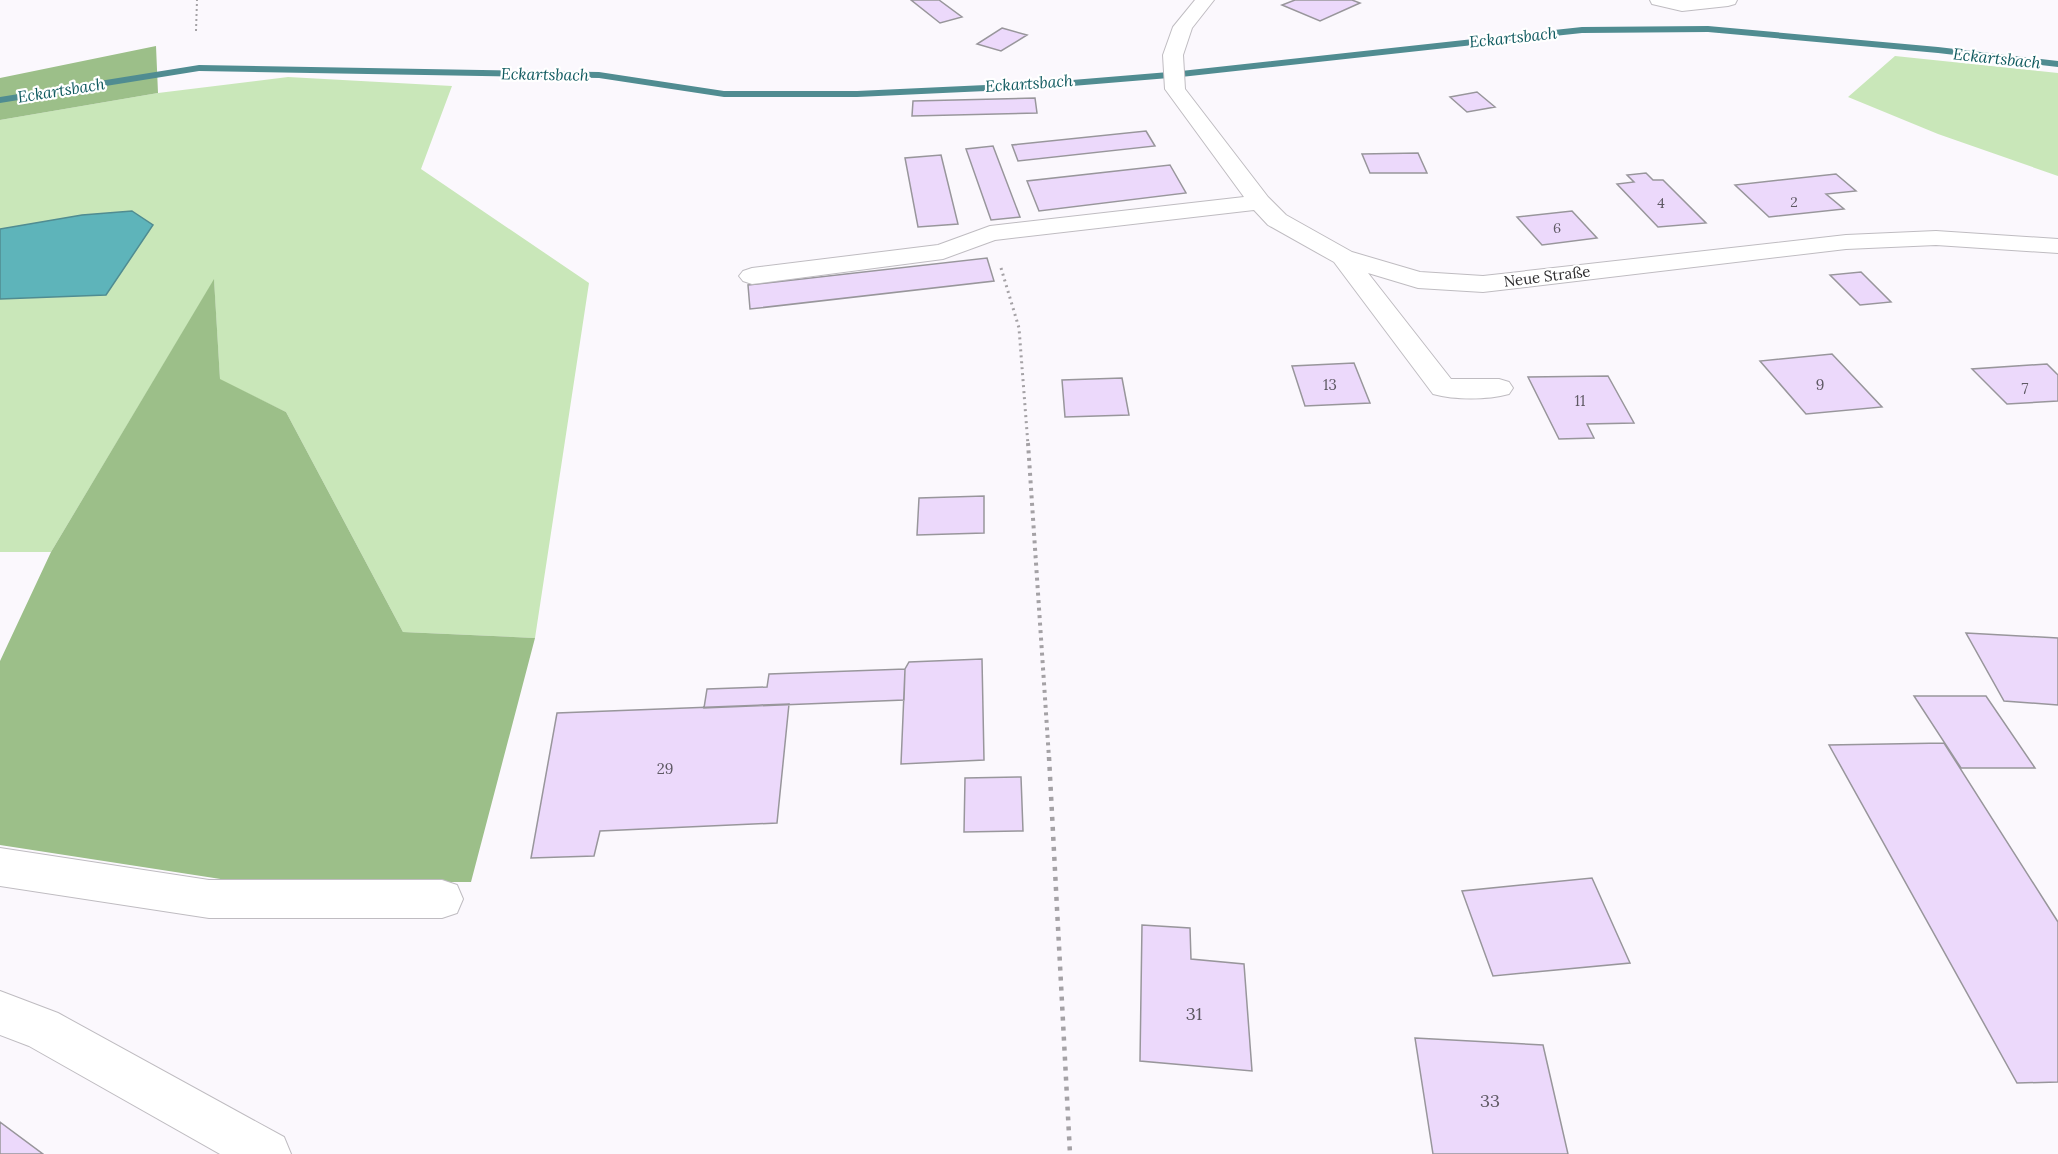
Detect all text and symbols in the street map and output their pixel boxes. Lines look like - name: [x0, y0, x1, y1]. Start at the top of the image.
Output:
- water label: Eckartsbach: [1468, 22, 1558, 52]
- water label: Eckartsbach: [1952, 43, 2042, 73]
- water label: Eckartsbach: [501, 63, 589, 85]
- water label: Eckartsbach: [984, 70, 1074, 96]
- water label: Eckartsbach: [16, 73, 106, 107]
- house number: 2: [1790, 193, 1798, 211]
- house number: 4: [1657, 194, 1665, 212]
- house number: 6: [1553, 219, 1561, 237]
- street label: Neue Straße: [1503, 261, 1591, 291]
- house number: 13: [1323, 375, 1337, 394]
- house number: 9: [1816, 375, 1824, 394]
- house number: 7: [2022, 379, 2029, 398]
- house number: 11: [1575, 391, 1585, 410]
- house number: 29: [657, 759, 673, 778]
- house number: 31: [1186, 1002, 1202, 1025]
- house number: 33: [1480, 1089, 1500, 1112]

